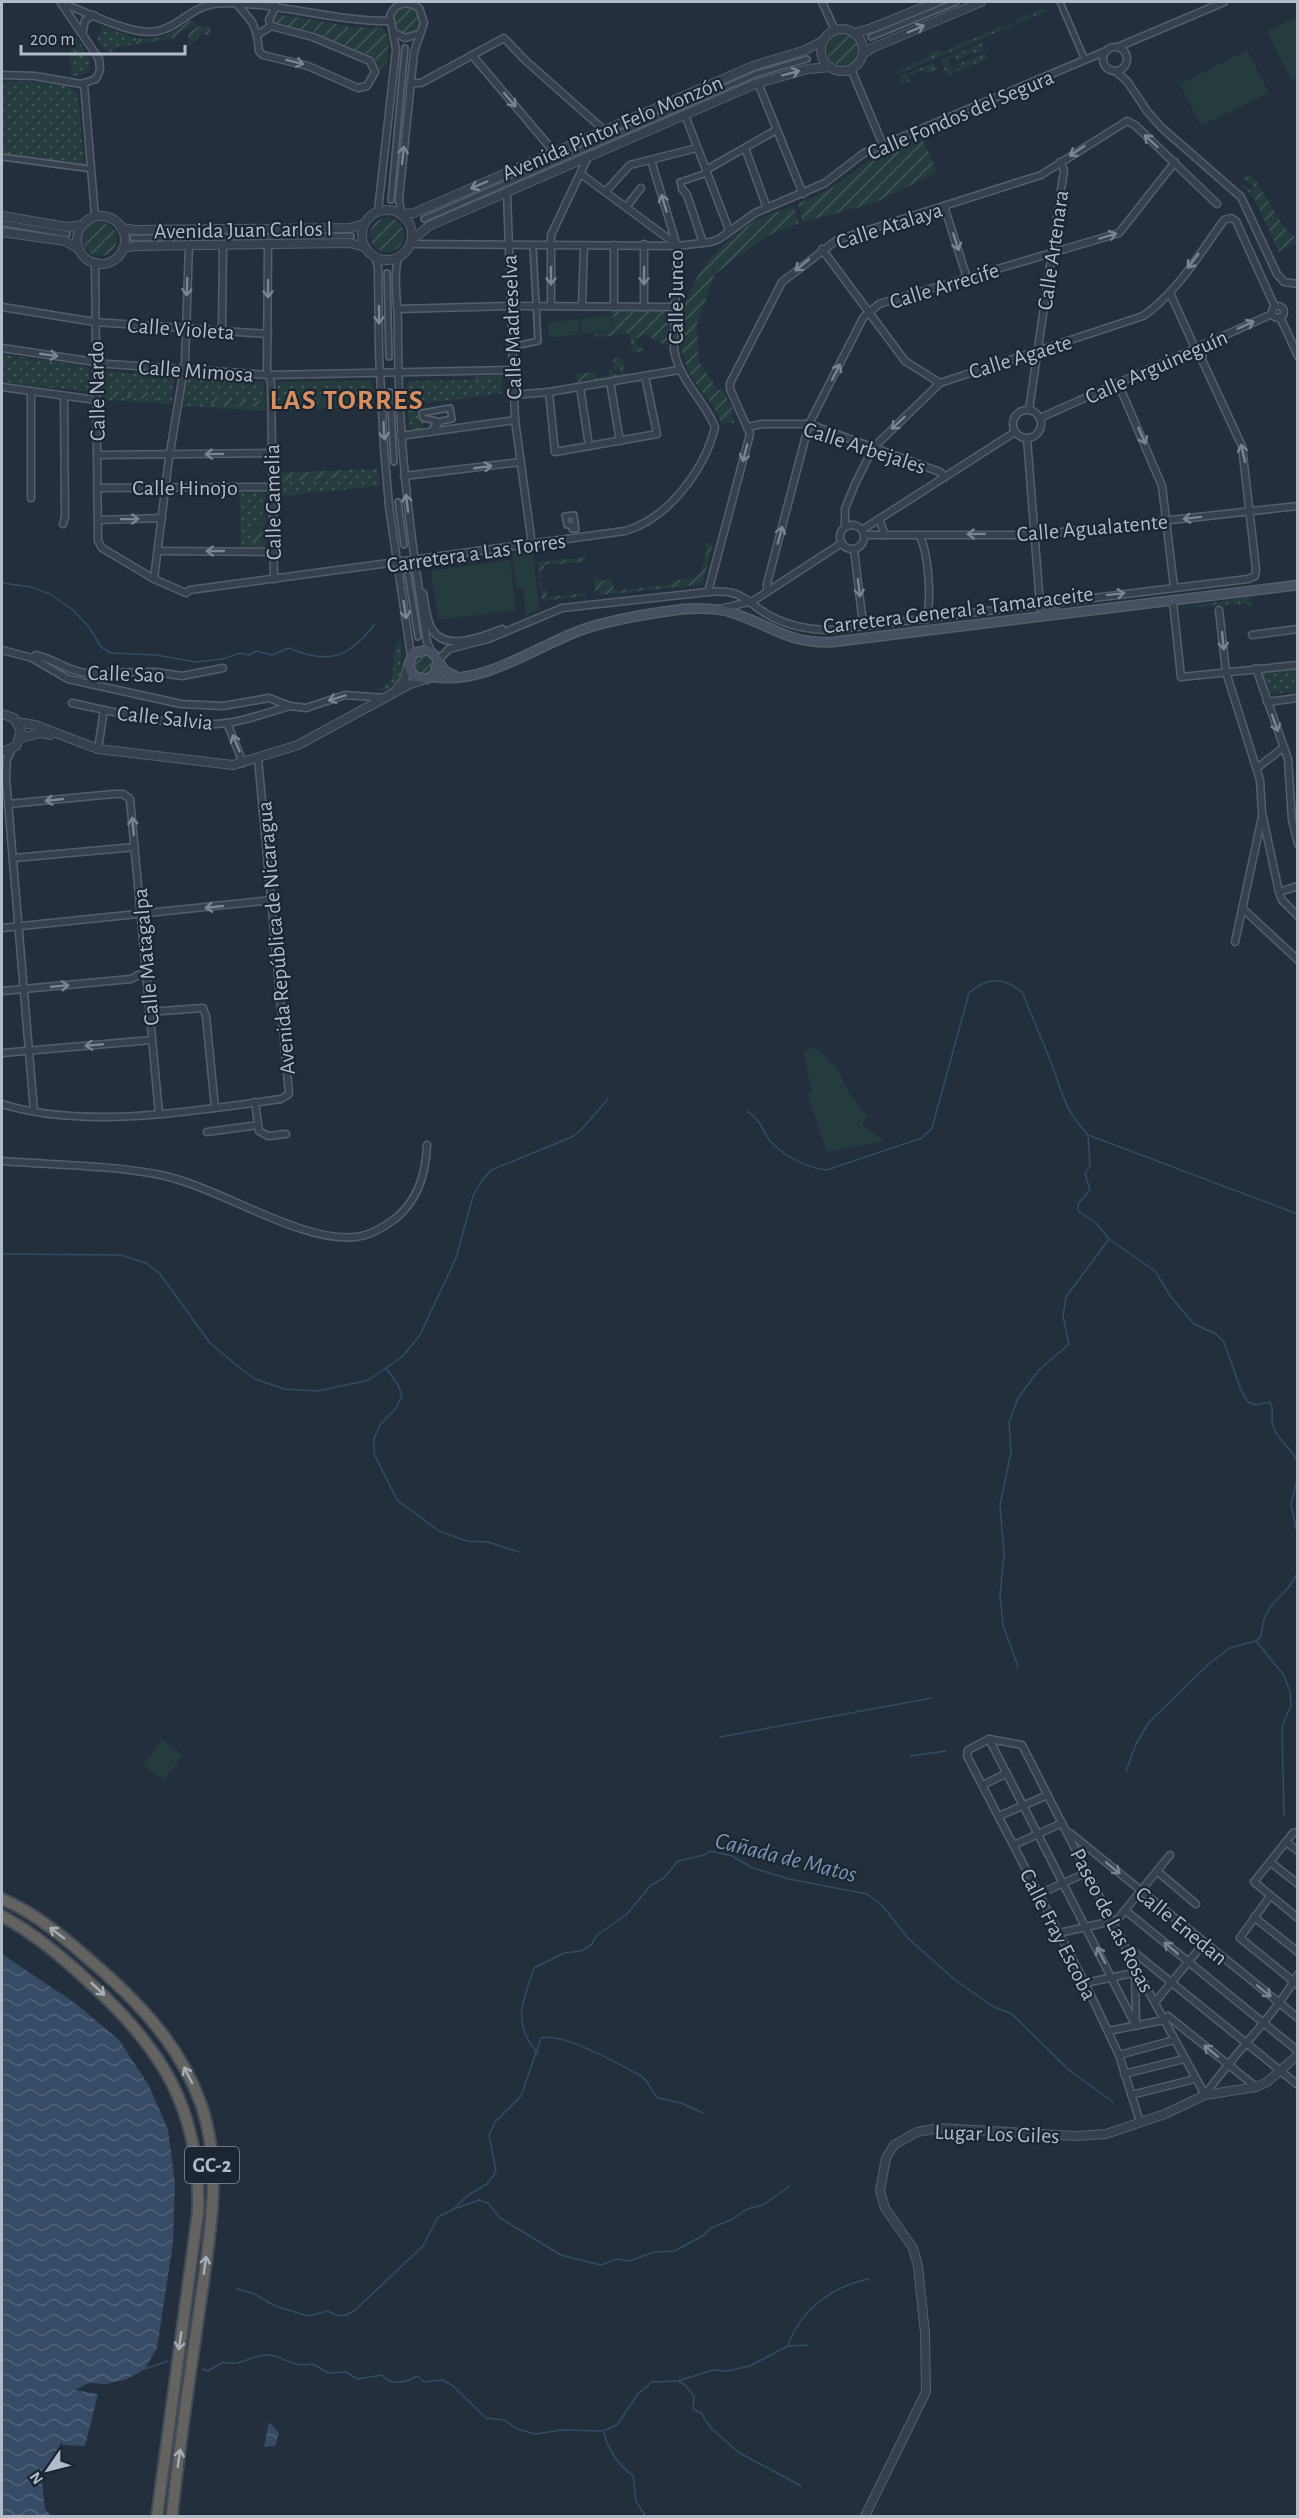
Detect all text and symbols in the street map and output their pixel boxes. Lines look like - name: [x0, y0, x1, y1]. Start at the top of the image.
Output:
- scale bar: [21, 18, 184, 56]
- one-way arrow: [906, 23, 924, 34]
- text: 200 m: [30, 31, 75, 49]
- one-way arrow: [285, 57, 304, 69]
- street label: Calle Fondos del Segura: [864, 66, 1057, 164]
- one-way arrow: [781, 67, 800, 78]
- street label: Avenida Pintor Felo Monzón: [499, 71, 726, 184]
- one-way arrow: [503, 92, 516, 108]
- one-way arrow: [1144, 133, 1159, 148]
- one-way arrow: [1069, 145, 1086, 157]
- one-way arrow: [398, 146, 409, 166]
- one-way arrow: [470, 180, 488, 191]
- street label: Calle Artenara: [1034, 189, 1072, 312]
- one-way arrow: [658, 194, 669, 213]
- street label: Calle Atalaya: [833, 198, 945, 253]
- street label: Avenida Juan Carlos I: [154, 217, 332, 243]
- one-way arrow: [1098, 230, 1117, 241]
- one-way arrow: [951, 232, 962, 251]
- street label: Calle Junco: [665, 250, 687, 344]
- one-way arrow: [1187, 253, 1200, 269]
- street label: Calle Madreselva: [498, 254, 526, 400]
- one-way arrow: [795, 258, 811, 271]
- street label: Calle Arrecife: [887, 259, 1002, 313]
- one-way arrow: [545, 265, 557, 285]
- one-way arrow: [638, 265, 650, 285]
- one-way arrow: [182, 277, 193, 297]
- one-way arrow: [262, 279, 274, 299]
- one-way arrow: [373, 304, 385, 324]
- street label: Calle Violeta: [127, 314, 235, 344]
- one-way arrow: [1237, 319, 1255, 330]
- street label: Calle Arguineguín: [1082, 326, 1231, 408]
- street label: Calle Agaete: [966, 331, 1074, 383]
- street label: Calle Nardo: [85, 341, 109, 441]
- one-way arrow: [38, 350, 58, 361]
- street label: Calle Mimosa: [137, 356, 254, 386]
- one-way arrow: [830, 364, 842, 382]
- district label: LAS TORRES: [270, 387, 424, 415]
- one-way arrow: [890, 416, 905, 431]
- street label: Calle Arbejales: [801, 418, 928, 478]
- one-way arrow: [378, 421, 389, 441]
- one-way arrow: [1136, 427, 1148, 445]
- one-way arrow: [739, 443, 751, 462]
- street label: Calle Camelia: [261, 444, 285, 560]
- one-way arrow: [1237, 444, 1248, 464]
- one-way arrow: [204, 449, 224, 460]
- one-way arrow: [472, 462, 492, 473]
- street label: Calle Hinojo: [132, 477, 238, 499]
- one-way arrow: [401, 493, 412, 513]
- street label: Calle Agualatente: [1016, 510, 1169, 546]
- one-way arrow: [120, 513, 140, 525]
- one-way arrow: [1183, 513, 1203, 524]
- one-way arrow: [774, 526, 786, 545]
- one-way arrow: [967, 528, 987, 540]
- street label: Carretera a Las Torres: [385, 530, 567, 576]
- one-way arrow: [206, 546, 226, 557]
- one-way arrow: [853, 577, 864, 597]
- street label: Carretera General a Tamaraceite: [822, 582, 1095, 637]
- one-way arrow: [1105, 589, 1125, 600]
- one-way arrow: [400, 599, 411, 619]
- one-way arrow: [1218, 631, 1229, 650]
- street label: Calle Sao: [87, 662, 165, 686]
- one-way arrow: [328, 694, 347, 705]
- street label: Calle Salvia: [116, 702, 214, 734]
- one-way arrow: [1270, 714, 1281, 732]
- one-way arrow: [229, 734, 240, 752]
- one-way arrow: [44, 795, 64, 806]
- street label: Avenida República de Nicaragua: [253, 800, 299, 1075]
- one-way arrow: [127, 817, 138, 837]
- street label: Calle Matagalpa: [129, 887, 163, 1027]
- one-way arrow: [204, 902, 224, 913]
- one-way arrow: [49, 980, 69, 991]
- one-way arrow: [84, 1040, 104, 1051]
- water label: Cañada de Matos: [713, 1829, 859, 1887]
- street label: Paseo de Las Rosas: [1066, 1845, 1158, 1996]
- one-way arrow: [1104, 1861, 1120, 1874]
- street label: Calle Fray Escoba: [1016, 1865, 1101, 2004]
- street label: Calle Enedan: [1131, 1882, 1231, 1969]
- one-way arrow: [49, 1926, 65, 1939]
- one-way arrow: [1163, 1942, 1179, 1955]
- one-way arrow: [1094, 1946, 1106, 1964]
- one-way arrow: [90, 1982, 105, 1997]
- one-way arrow: [1256, 1984, 1272, 1997]
- one-way arrow: [1203, 2044, 1219, 2057]
- one-way arrow: [182, 2066, 193, 2084]
- street label: Lugar Los Giles: [934, 2121, 1060, 2147]
- road number: GC-2: [185, 2147, 239, 2183]
- one-way arrow: [200, 2256, 211, 2276]
- one-way arrow: [175, 2330, 186, 2350]
- north arrow: [18, 2440, 78, 2500]
- one-way arrow: [173, 2449, 184, 2469]
- text: N: [27, 2469, 46, 2487]

